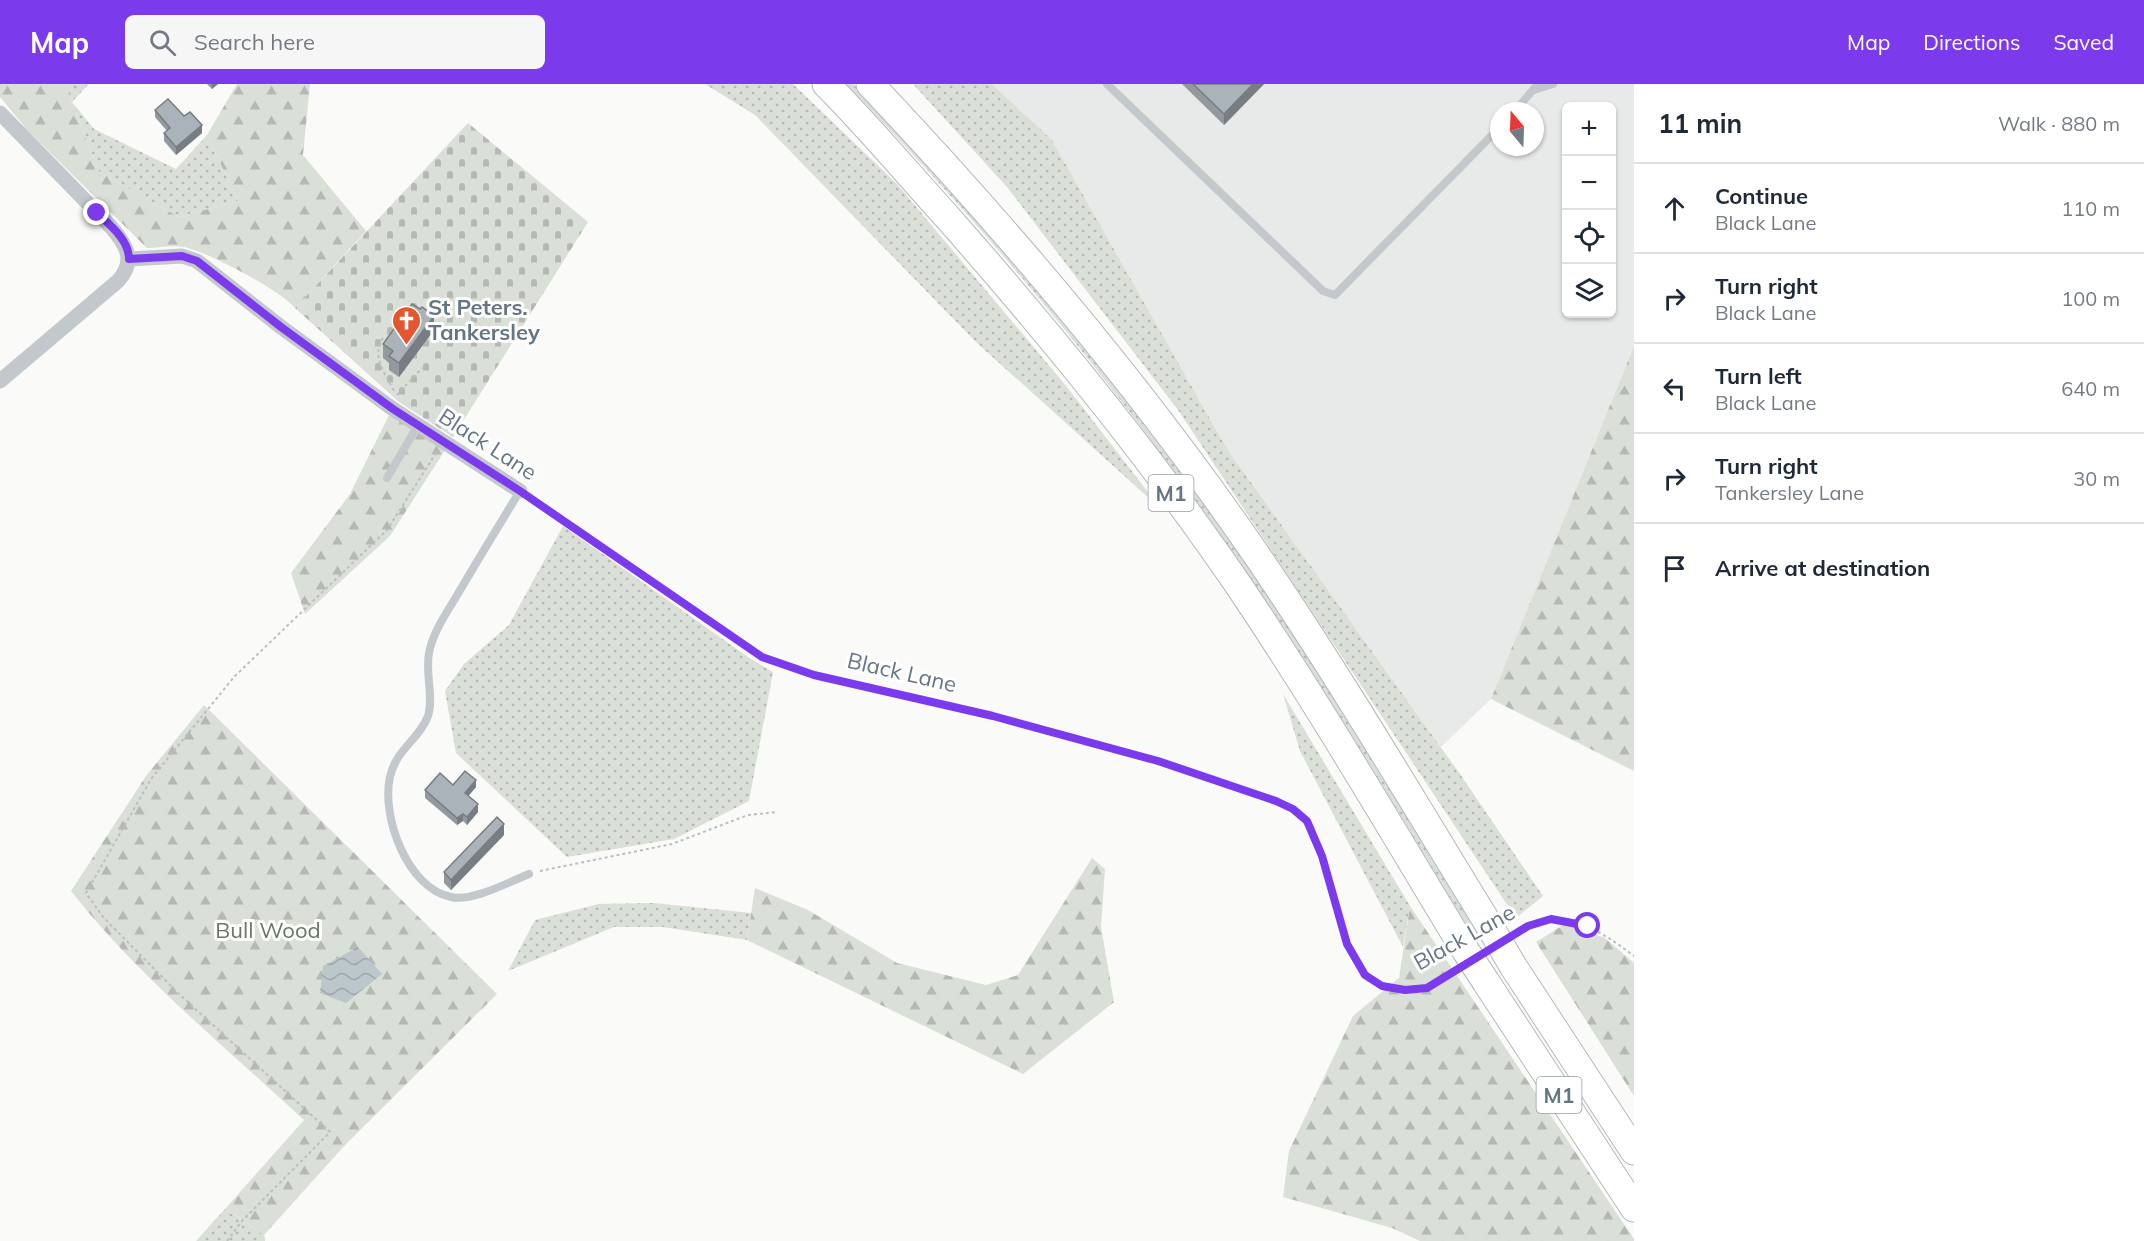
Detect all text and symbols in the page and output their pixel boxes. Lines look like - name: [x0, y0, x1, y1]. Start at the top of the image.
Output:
- search box: [125, 15, 545, 69]
- text: Map: [30, 25, 89, 60]
- icon: search: [146, 26, 179, 59]
- text: Search here: [194, 28, 315, 56]
- text: Map: [1847, 29, 1890, 55]
- text: Directions: [1923, 29, 2020, 55]
- text: Saved: [2053, 29, 2114, 55]
- north arrow: [1490, 102, 1544, 156]
- map controls: [1562, 102, 1616, 318]
- button: +: [1562, 102, 1616, 156]
- text: 11 min: [1658, 107, 1742, 140]
- text: Walk · 880 m: [1998, 111, 2120, 136]
- button: −: [1562, 156, 1616, 210]
- text: Continue: [1715, 182, 1808, 210]
- icon: ahead: [1658, 192, 1691, 225]
- text: 110 m: [2061, 196, 2120, 221]
- route end: [83, 199, 109, 225]
- button: locate: [1562, 210, 1616, 264]
- text: Black Lane: [1715, 210, 1816, 235]
- button: layers: [1562, 264, 1616, 318]
- text: Turn right: [1715, 272, 1818, 300]
- icon: right: [1658, 282, 1691, 315]
- text: 100 m: [2061, 286, 2120, 311]
- place label: St Peters. Tankersley: [428, 293, 540, 346]
- text: Black Lane: [1715, 300, 1816, 325]
- church icon: St Peters. Tankersley: [391, 304, 423, 346]
- text: Turn left: [1715, 362, 1802, 390]
- icon: left: [1658, 372, 1691, 405]
- text: 640 m: [2061, 376, 2120, 401]
- text: Black Lane: [1715, 390, 1816, 415]
- street label: Black Lane: [434, 402, 542, 486]
- text: Turn right: [1715, 452, 1818, 480]
- icon: right: [1658, 462, 1691, 495]
- text: 30 m: [2073, 466, 2120, 491]
- road number: M1: [1148, 475, 1194, 511]
- text: Tankersley Lane: [1715, 480, 1864, 505]
- icon: arrive: [1658, 552, 1691, 585]
- text: Arrive at destination: [1715, 554, 1930, 582]
- street label: Black Lane: [845, 646, 959, 698]
- street label: Black Lane: [1408, 898, 1520, 976]
- route start: [1574, 912, 1600, 938]
- park label: Bull Wood: [215, 916, 321, 944]
- road number: M1: [1536, 1077, 1582, 1113]

